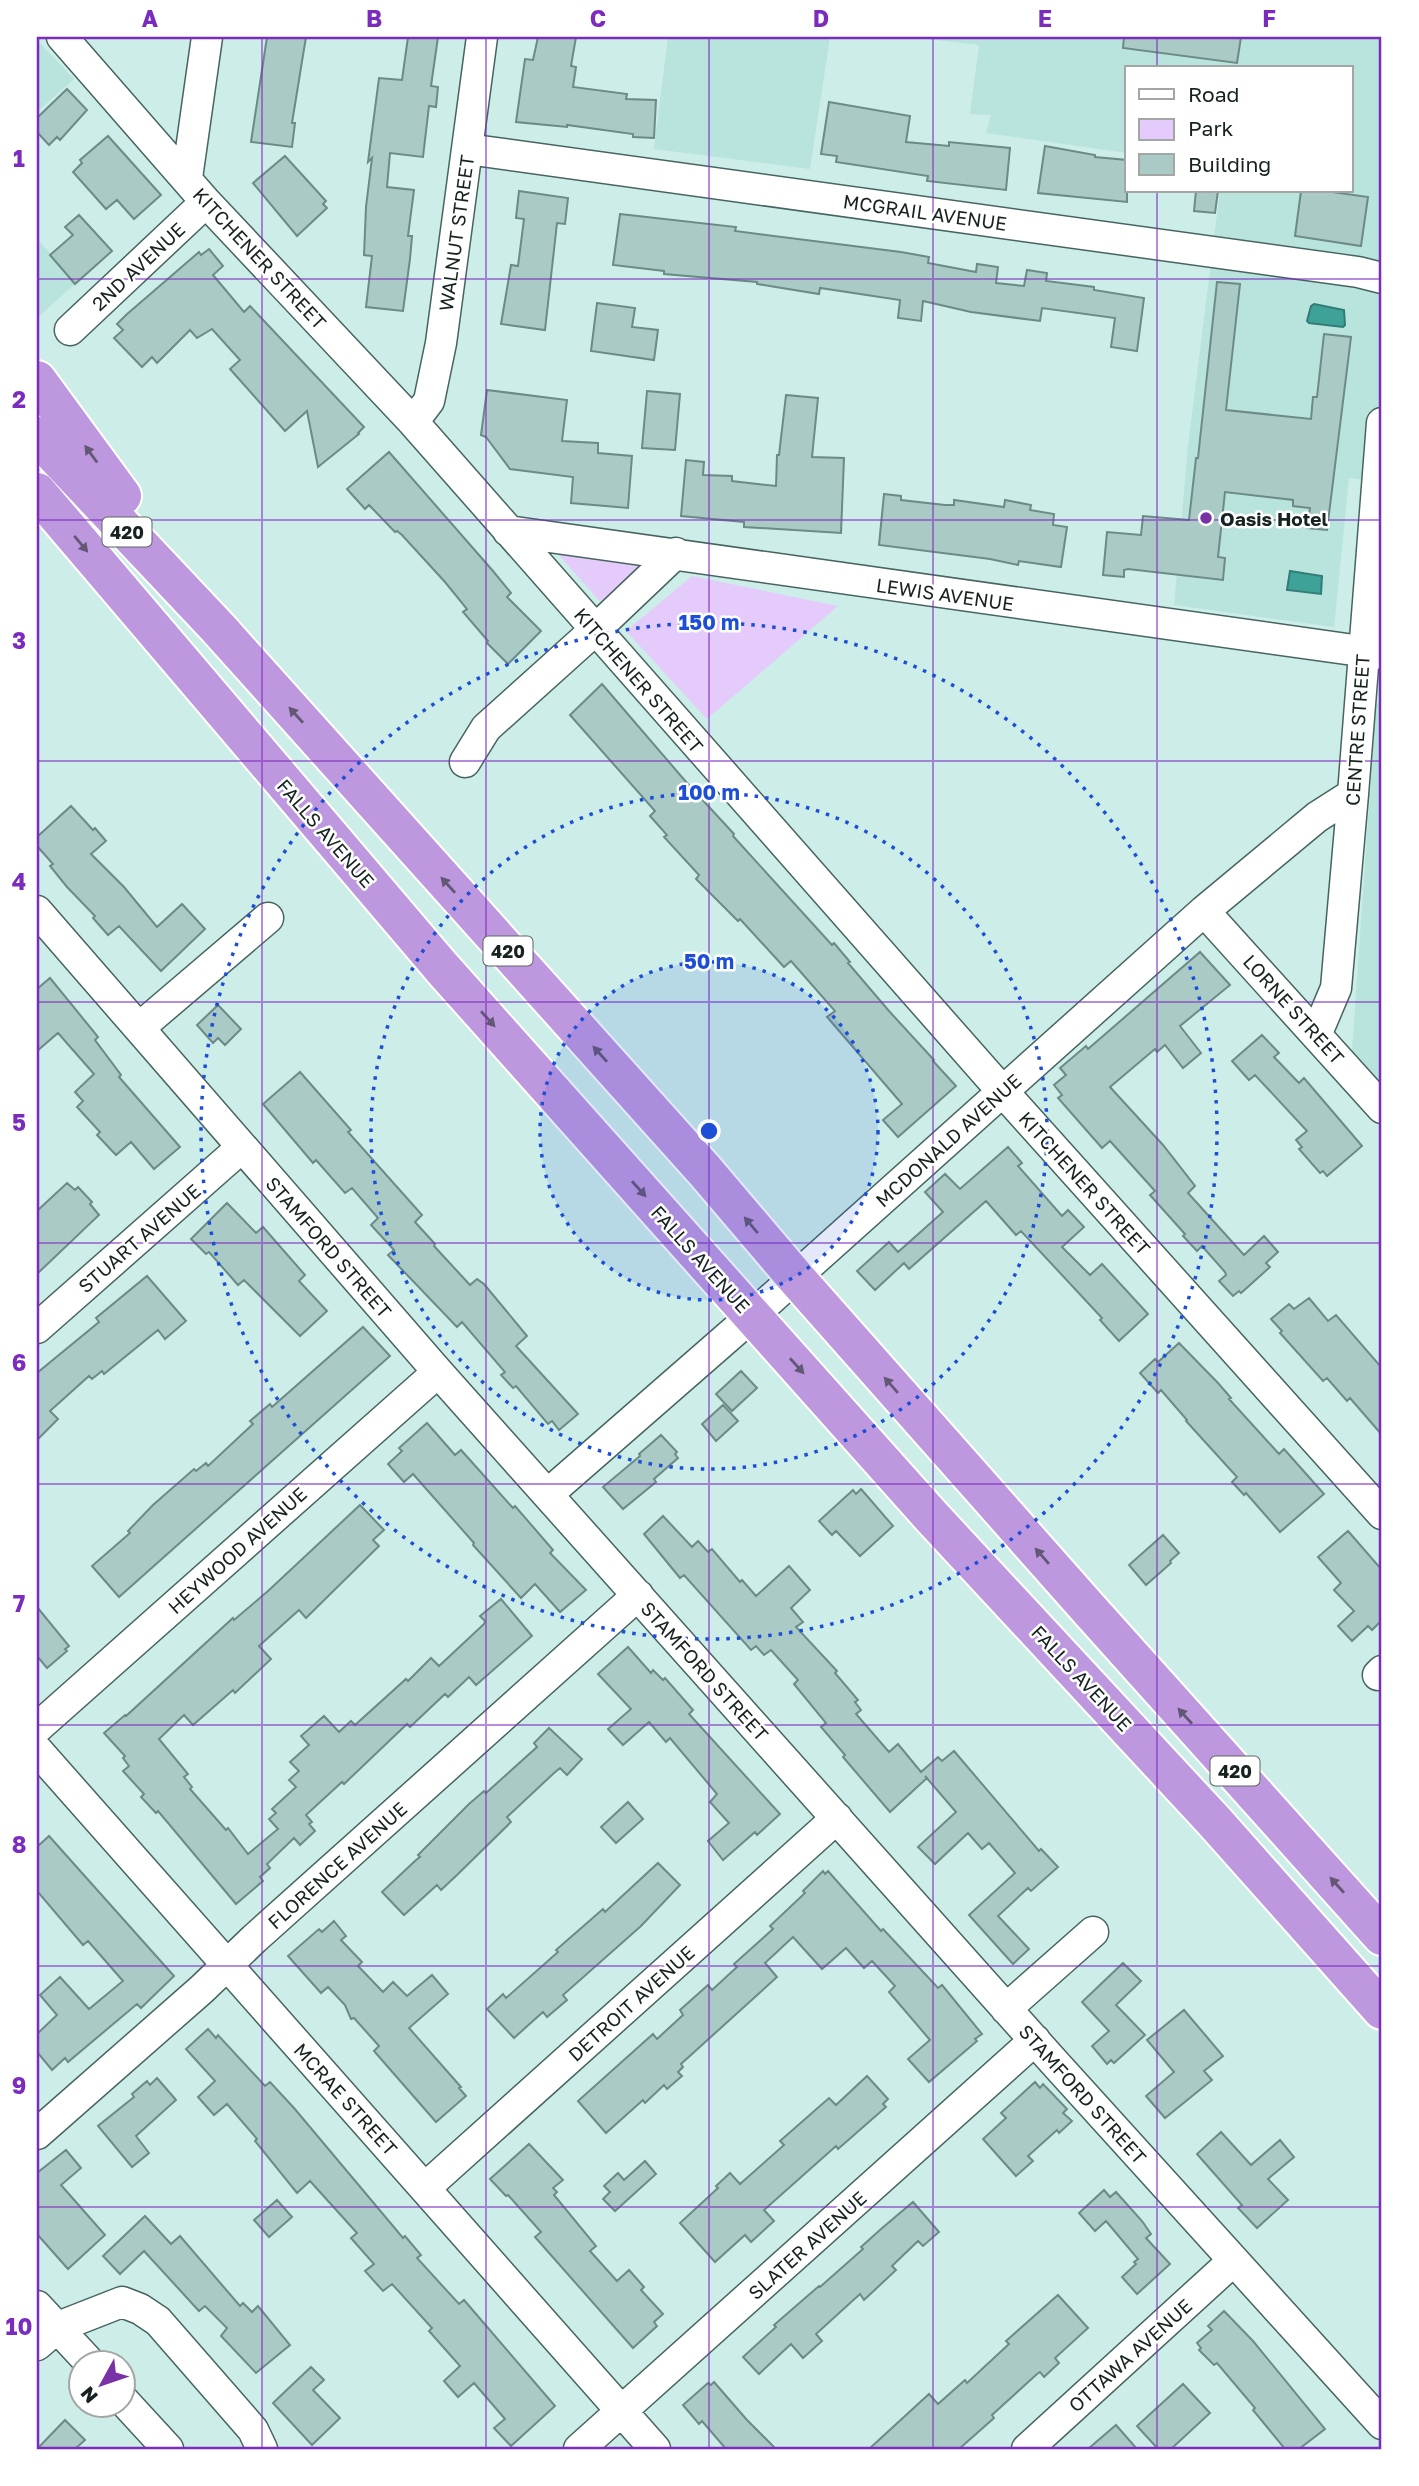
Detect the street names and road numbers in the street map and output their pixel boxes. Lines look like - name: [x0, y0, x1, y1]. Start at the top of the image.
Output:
- street label: WALNUT STREET: [434, 153, 478, 312]
- street label: KITCHENER STREET: [189, 183, 332, 334]
- street label: MCGRAIL AVENUE: [842, 189, 1008, 235]
- street label: 2ND AVENUE: [87, 217, 189, 315]
- road number: 420: [102, 518, 152, 546]
- street label: LEWIS AVENUE: [875, 573, 1015, 615]
- street label: KITCHENER STREET: [570, 603, 708, 757]
- street label: CENTRE STREET: [1340, 653, 1374, 807]
- street label: FALLS AVENUE: [273, 774, 379, 892]
- road number: 420: [484, 936, 532, 966]
- street label: LORNE STREET: [1239, 949, 1349, 1069]
- street label: MCDONALD AVENUE: [870, 1069, 1026, 1211]
- street label: KITCHENER STREET: [1015, 1107, 1156, 1260]
- street label: STAMFORD STREET: [261, 1172, 397, 1322]
- street label: STUART AVENUE: [73, 1179, 205, 1297]
- street label: FALLS AVENUE: [647, 1201, 755, 1317]
- street label: HEYWOOD AVENUE: [163, 1482, 311, 1618]
- street label: STAMFORD STREET: [636, 1597, 774, 1745]
- street label: FALLS AVENUE: [1027, 1620, 1137, 1736]
- road number: 420: [1210, 1756, 1260, 1786]
- street label: FLORENCE AVENUE: [263, 1797, 411, 1933]
- street label: DETROIT AVENUE: [563, 1940, 699, 2066]
- street label: STAMFORD STREET: [1014, 2020, 1152, 2168]
- street label: MCRAE STREET: [290, 2038, 403, 2160]
- street label: SLATER AVENUE: [743, 2186, 871, 2304]
- street label: OTTAWA AVENUE: [1064, 2294, 1196, 2416]

